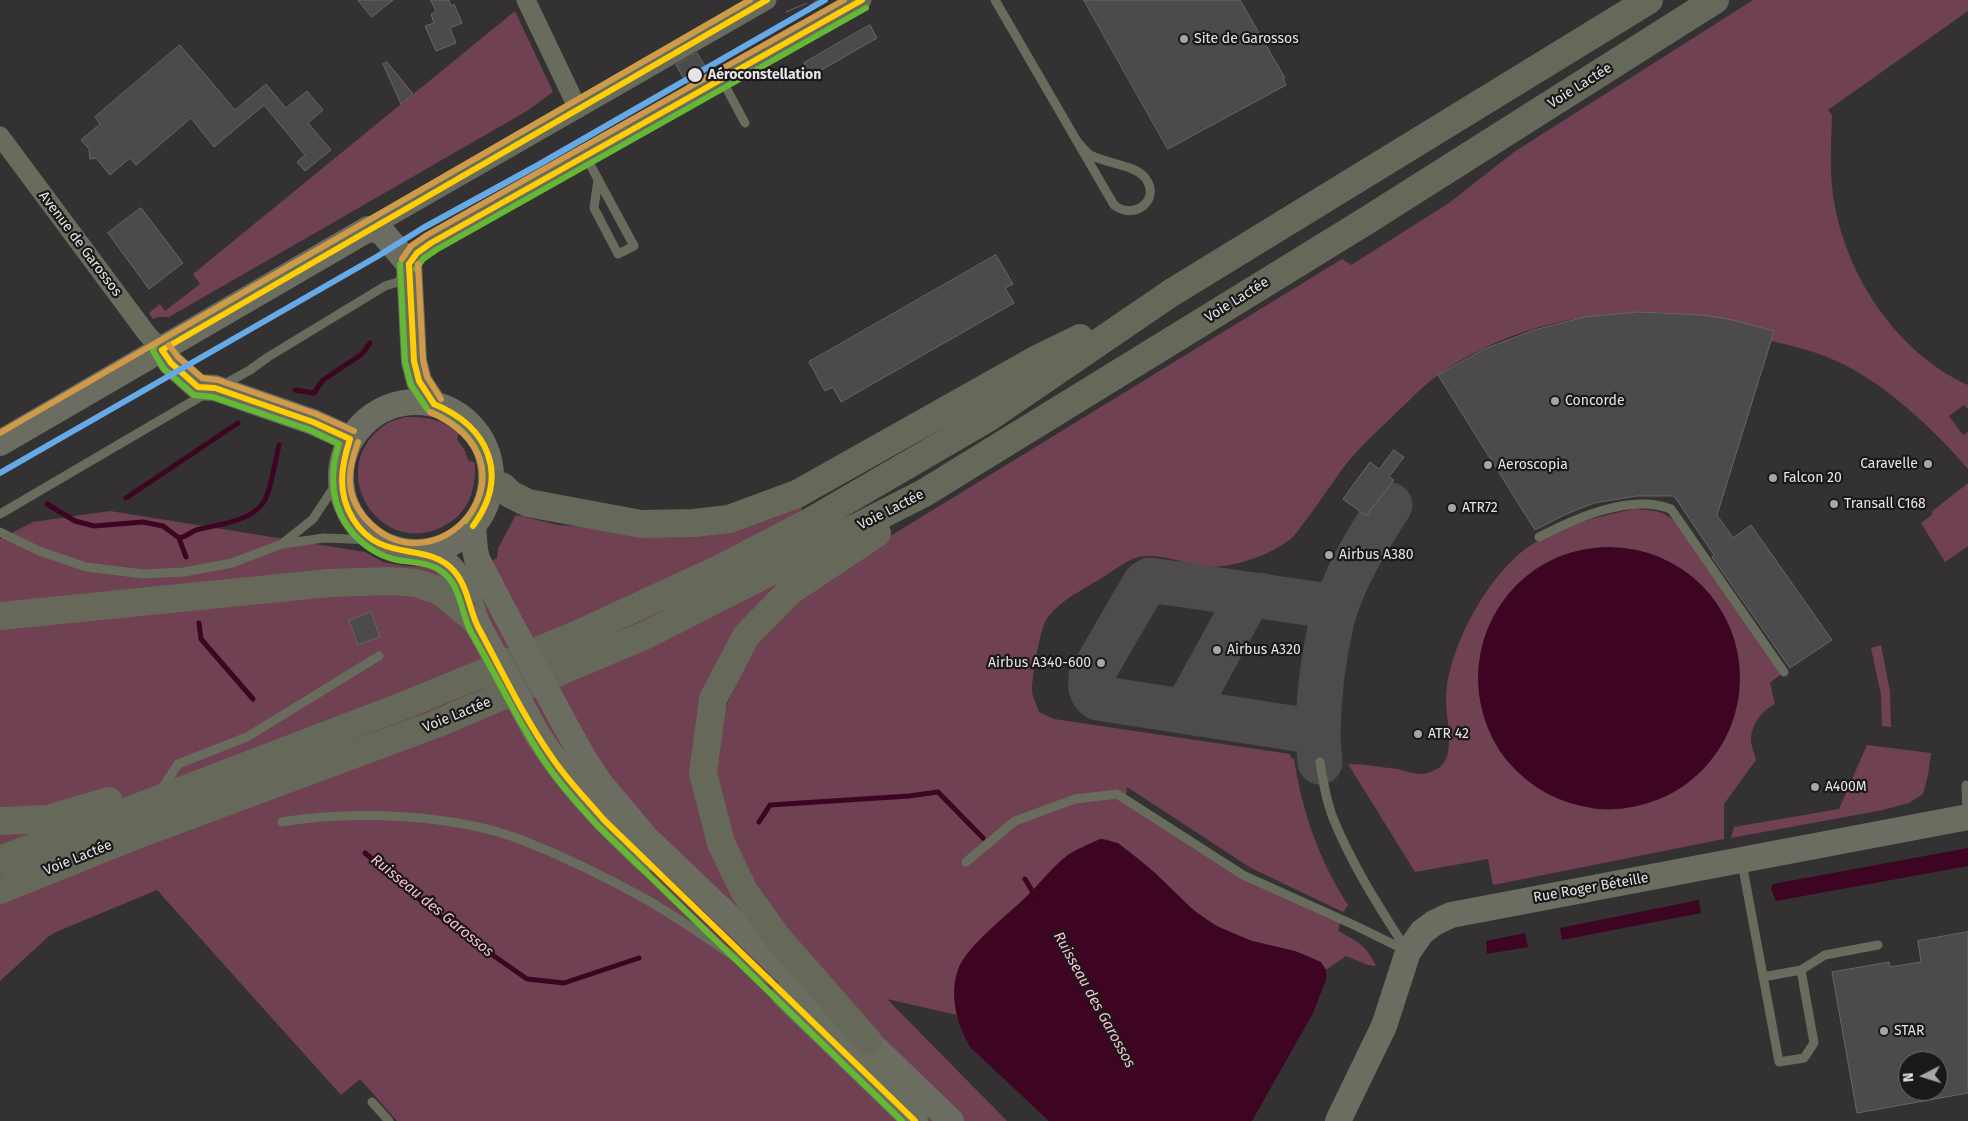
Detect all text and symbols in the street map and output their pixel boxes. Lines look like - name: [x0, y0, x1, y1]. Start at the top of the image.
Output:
- place label: Site de Garossos: [1194, 31, 1299, 47]
- marker: Site de Garossos: [1178, 33, 1190, 45]
- street label: Voie Lactée: [1545, 60, 1615, 112]
- marker: Aéroconstellation: [686, 66, 704, 84]
- place label: Aéroconstellation: [708, 67, 821, 83]
- street label: Avenue de Garossos: [35, 188, 125, 300]
- street label: Voie Lactée: [1202, 274, 1272, 326]
- place label: Concorde: [1565, 393, 1625, 409]
- marker: Concorde: [1549, 395, 1561, 407]
- place label: Caravelle: [1860, 456, 1918, 472]
- place label: Aeroscopia: [1498, 457, 1568, 473]
- marker: Caravelle: [1922, 458, 1934, 470]
- marker: Aeroscopia: [1482, 459, 1494, 471]
- place label: Falcon 20: [1783, 470, 1842, 486]
- marker: Falcon 20: [1767, 472, 1779, 484]
- street label: Voie Lactée: [855, 486, 927, 534]
- place label: Transall C168: [1844, 496, 1926, 512]
- marker: Transall C168: [1828, 498, 1840, 510]
- place label: ATR72: [1462, 500, 1498, 516]
- marker: ATR72: [1446, 502, 1458, 514]
- place label: Airbus A380: [1339, 547, 1414, 563]
- marker: Airbus A380: [1323, 549, 1335, 561]
- place label: Airbus A320: [1227, 642, 1301, 658]
- marker: Airbus A320: [1211, 644, 1223, 656]
- place label: Airbus A340-600: [988, 655, 1091, 671]
- marker: Airbus A340-600: [1095, 657, 1107, 669]
- street label: Voie Lactée: [420, 694, 494, 736]
- place label: ATR 42: [1428, 726, 1469, 742]
- marker: ATR 42: [1412, 728, 1424, 740]
- place label: A400M: [1825, 779, 1867, 795]
- marker: A400M: [1809, 781, 1821, 793]
- street label: Voie Lactée: [41, 837, 115, 879]
- water label: Ruisseau des Garossos: [367, 851, 497, 961]
- street label: Rue Roger Béteille: [1532, 870, 1650, 906]
- water label: Ruisseau des Garossos: [1049, 929, 1139, 1071]
- place label: STAR: [1894, 1023, 1924, 1039]
- marker: STAR: [1878, 1025, 1890, 1037]
- north arrow: [1898, 1051, 1948, 1101]
- text: N: [1900, 1072, 1917, 1083]

